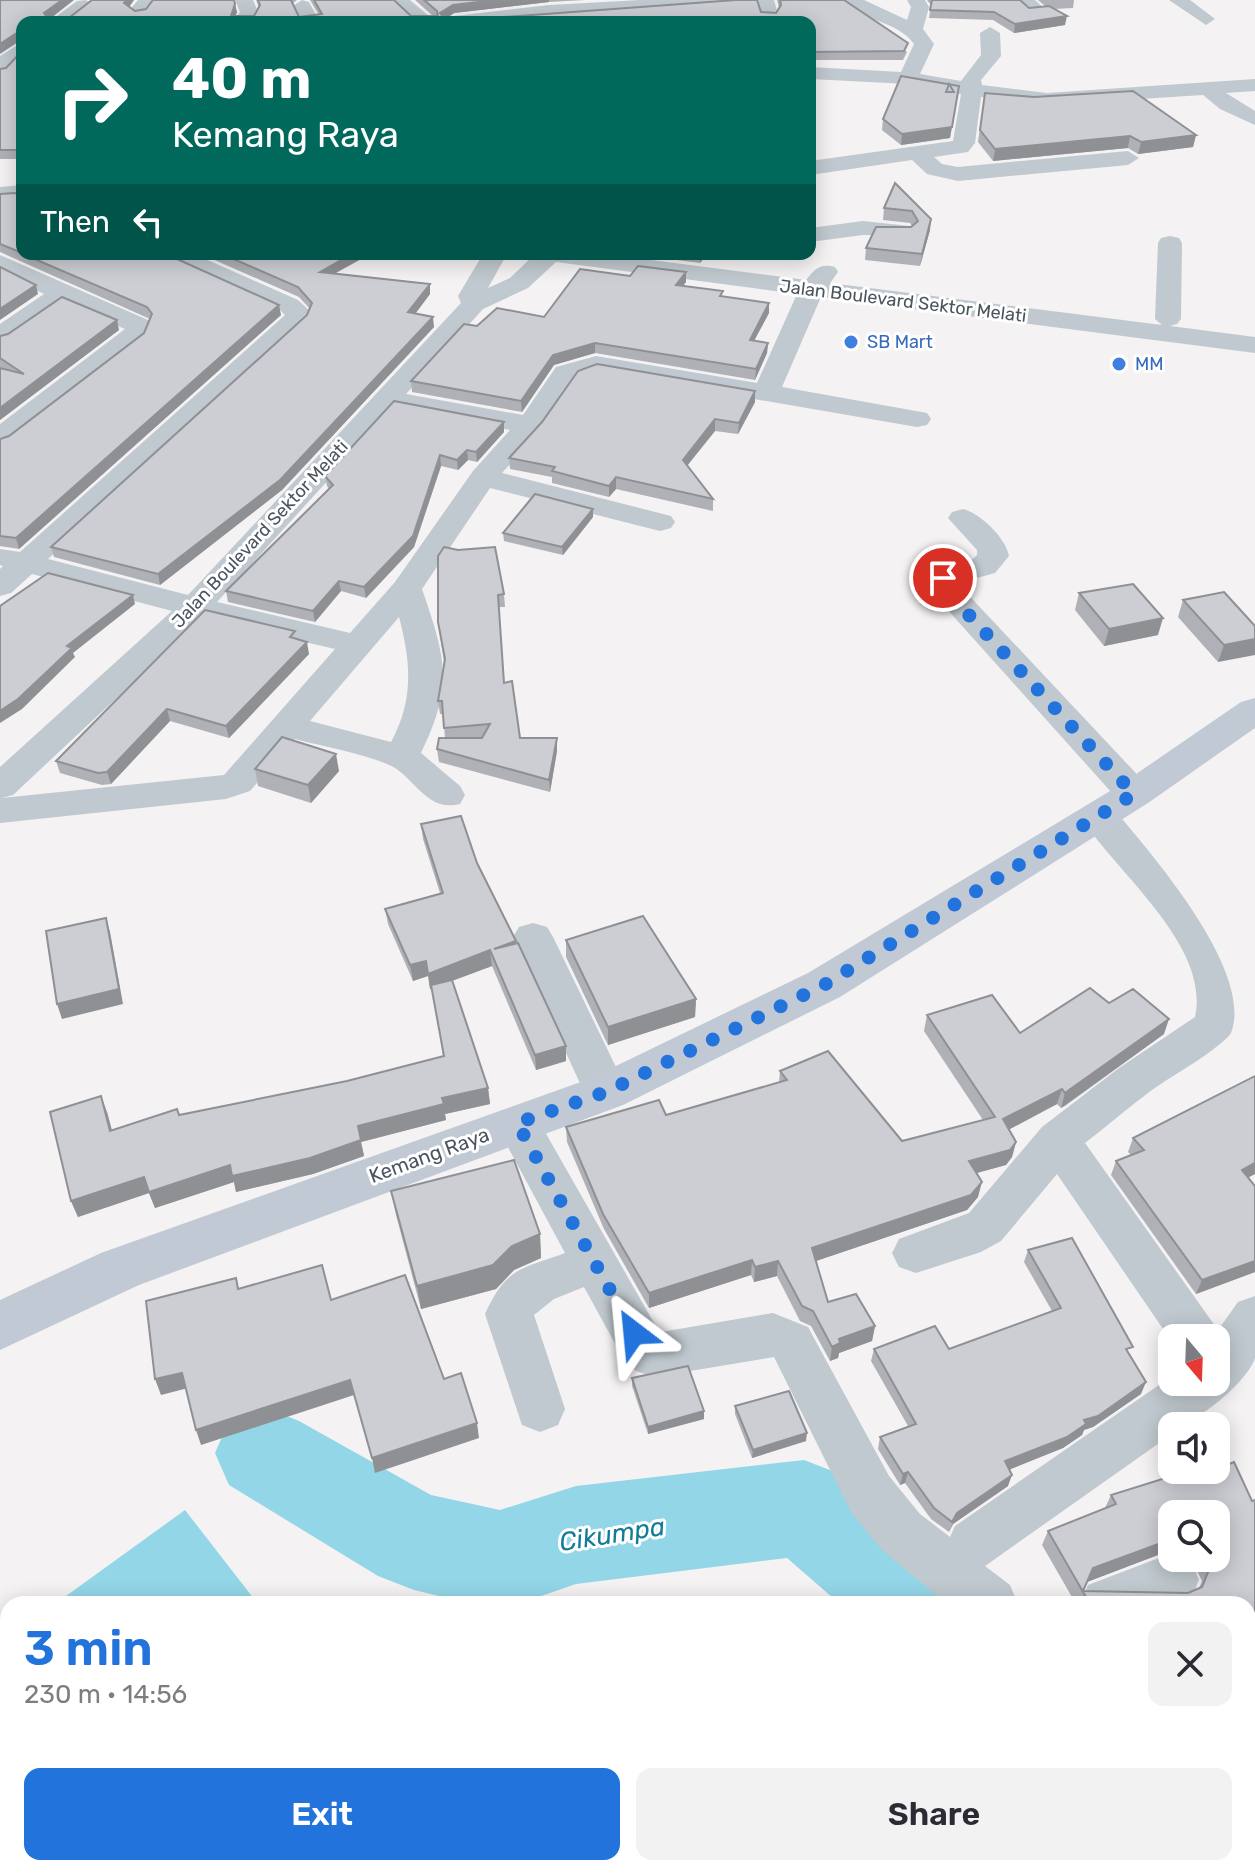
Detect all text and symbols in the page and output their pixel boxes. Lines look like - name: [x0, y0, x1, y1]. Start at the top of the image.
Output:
- text: 40 m: [172, 46, 312, 112]
- icon: right: [40, 48, 144, 152]
- text: Kemang Raya: [172, 113, 399, 156]
- icon: left: [126, 200, 170, 244]
- text: Then: [40, 204, 110, 240]
- street label: Jalan Boulevard Sektor Melati: [778, 275, 1028, 327]
- place label: SB Mart: [867, 331, 933, 353]
- marker: SB Mart: [842, 333, 860, 351]
- place label: MM: [1135, 353, 1164, 375]
- marker: MM: [1110, 355, 1128, 373]
- street label: Jalan Boulevard Sektor Melati: [167, 436, 353, 632]
- pin: [909, 544, 977, 612]
- icon: arrive: [921, 556, 965, 600]
- street label: Kemang Raya: [366, 1122, 492, 1188]
- position arrow: [592, 1291, 676, 1375]
- north arrow: [1158, 1324, 1230, 1396]
- map controls: [1158, 1324, 1230, 1572]
- button: sound: [1158, 1412, 1230, 1484]
- button: search: [1158, 1500, 1230, 1572]
- water label: Cikumpa: [557, 1511, 667, 1558]
- text: 3 min: [24, 1620, 153, 1677]
- button: close: [1148, 1622, 1232, 1706]
- text: 230 m · 14:56: [24, 1679, 187, 1710]
- button: Exit: [24, 1768, 620, 1860]
- button: Share: [636, 1768, 1232, 1860]

